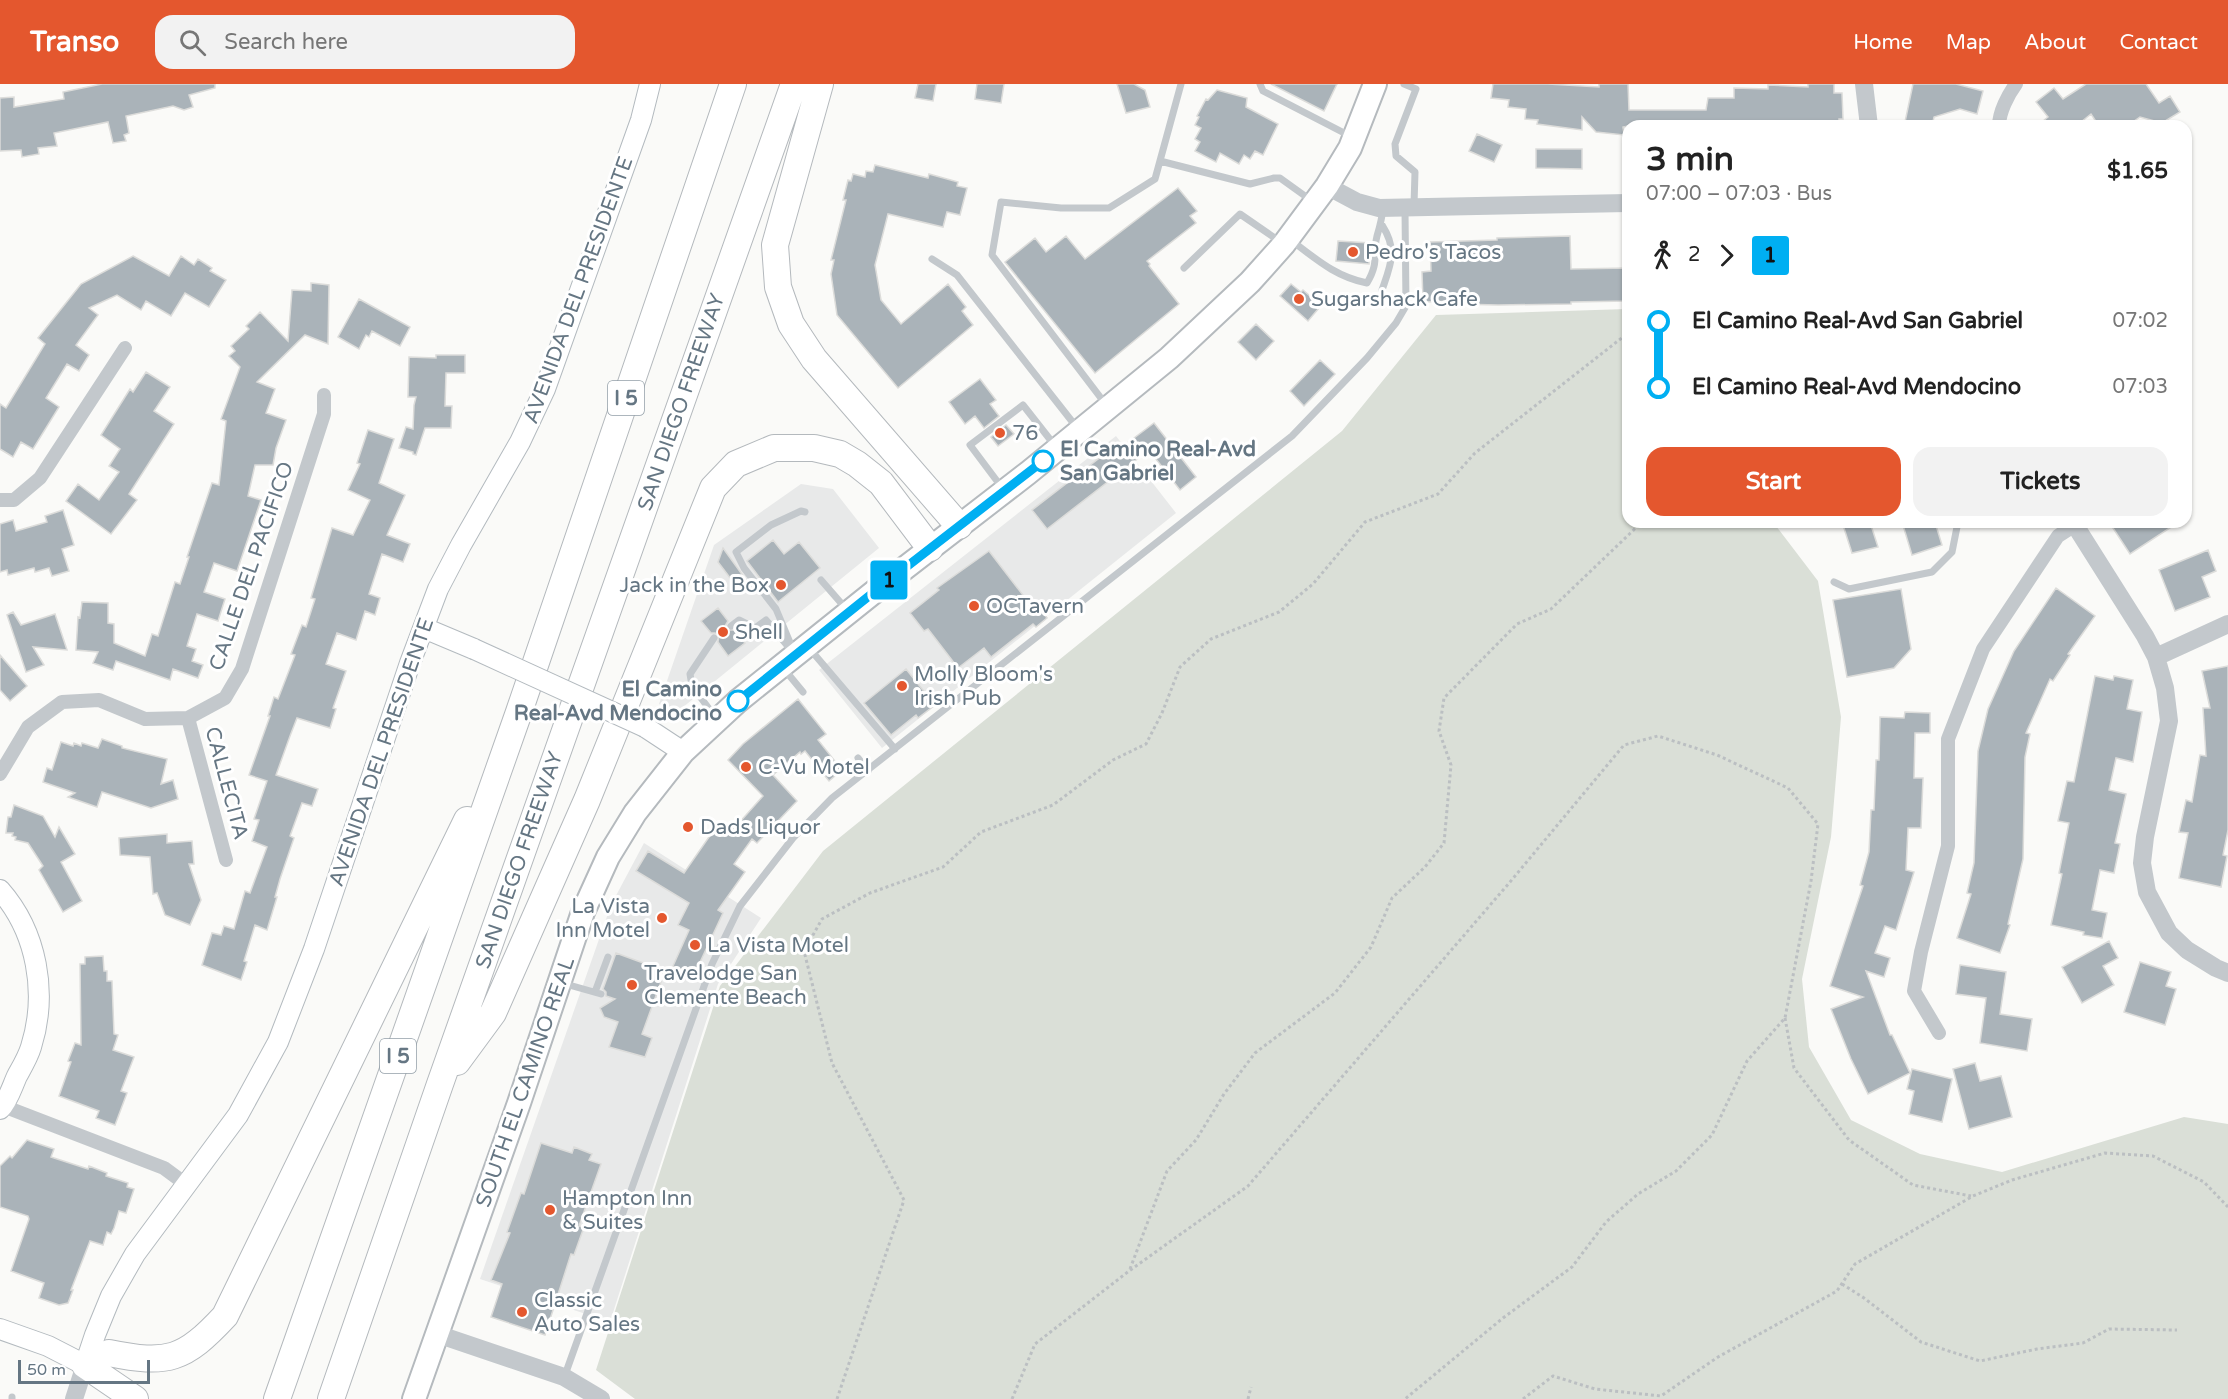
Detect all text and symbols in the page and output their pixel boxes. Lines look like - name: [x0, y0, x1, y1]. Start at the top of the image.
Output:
- search box: [155, 15, 575, 69]
- text: Transo: [30, 25, 119, 59]
- icon: search: [176, 26, 209, 59]
- text: Search here: [224, 29, 348, 55]
- text: Home: [1853, 30, 1913, 55]
- text: Map: [1946, 30, 1991, 55]
- text: About: [2024, 30, 2086, 55]
- text: Contact: [2119, 30, 2198, 55]
- text: 3 min: [1646, 140, 1734, 179]
- street label: AVENIDA DEL PRESIDENTE: [518, 153, 639, 427]
- text: $1.65: [2107, 158, 2168, 184]
- text: 07:00 – 07:03 · Bus: [1646, 182, 1832, 206]
- icon: walk: [1646, 239, 1679, 272]
- icon: forward: [1710, 239, 1743, 272]
- place label: Pedro's Tacos: [1365, 240, 1501, 265]
- text: 2: [1688, 243, 1701, 267]
- text: 1: [1764, 243, 1777, 268]
- marker: Pedro's Tacos: [1346, 245, 1360, 259]
- place label: Sugarshack Cafe: [1311, 287, 1478, 312]
- street label: SAN DIEGO FREEWAY: [633, 290, 730, 514]
- marker: Sugarshack Cafe: [1292, 292, 1306, 306]
- text: El Camino Real-Avd San Gabriel: [1692, 308, 2023, 334]
- text: 07:02: [2113, 309, 2168, 333]
- text: El Camino Real-Avd Mendocino: [1692, 374, 2021, 400]
- text: 07:03: [2113, 375, 2168, 399]
- road number: I 5: [608, 381, 644, 415]
- place label: 76: [1012, 421, 1038, 446]
- marker: 76: [993, 426, 1007, 440]
- place label: El Camino Real-Avd San Gabriel: [1060, 437, 1256, 486]
- button: Start: [1646, 447, 1901, 516]
- button: Tickets: [1913, 447, 2168, 516]
- marker: El Camino Real-Avd San Gabriel: [1032, 450, 1054, 472]
- street label: CALLE DEL PACIFICO: [204, 458, 299, 674]
- line badge: 1: [870, 560, 908, 600]
- text: 1: [882, 568, 896, 593]
- place label: Jack in the Box: [619, 573, 769, 598]
- marker: Jack in the Box: [774, 578, 788, 592]
- place label: OCTavern: [986, 594, 1084, 619]
- marker: OCTavern: [967, 599, 981, 613]
- street label: AVENIDA DEL PRESIDENTE: [324, 615, 439, 890]
- place label: Shell: [735, 620, 783, 645]
- marker: Shell: [716, 625, 730, 639]
- place label: Molly Bloom's Irish Pub: [914, 662, 1053, 711]
- place label: El Camino Real-Avd Mendocino: [514, 677, 722, 726]
- marker: Molly Bloom's Irish Pub: [895, 679, 909, 693]
- marker: El Camino Real-Avd Mendocino: [727, 690, 749, 712]
- street label: CALLECITA: [200, 724, 254, 842]
- street label: SAN DIEGO FREEWAY: [471, 748, 568, 972]
- place label: C-Vu Motel: [758, 755, 870, 780]
- marker: C-Vu Motel: [739, 760, 753, 774]
- place label: Dads Liquor: [700, 815, 820, 840]
- marker: Dads Liquor: [681, 820, 695, 834]
- place label: La Vista Inn Motel: [556, 894, 650, 943]
- marker: La Vista Inn Motel: [655, 911, 669, 925]
- place label: La Vista Motel: [707, 933, 849, 958]
- marker: La Vista Motel: [688, 938, 702, 952]
- street label: SOUTH EL CAMINO REAL: [471, 954, 580, 1211]
- place label: Travelodge San Clemente Beach: [644, 961, 807, 1010]
- marker: Travelodge San Clemente Beach: [625, 978, 639, 992]
- road number: I 5: [380, 1039, 416, 1073]
- place label: Hampton Inn & Suites: [562, 1186, 692, 1235]
- marker: Hampton Inn & Suites: [543, 1203, 557, 1217]
- place label: Classic Auto Sales: [534, 1288, 640, 1337]
- marker: Classic Auto Sales: [515, 1305, 529, 1319]
- scale bar: [18, 1357, 150, 1384]
- text: 50 m: [27, 1360, 66, 1380]

